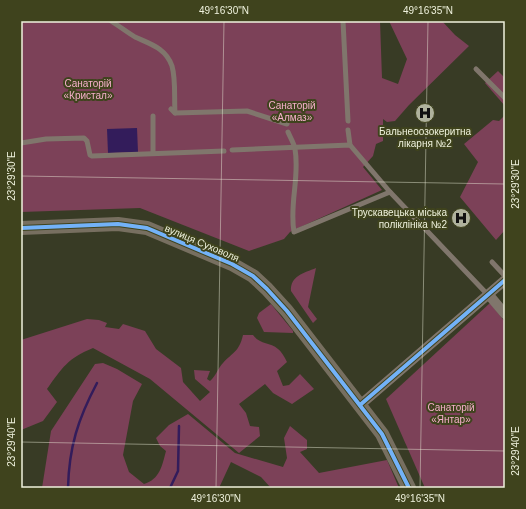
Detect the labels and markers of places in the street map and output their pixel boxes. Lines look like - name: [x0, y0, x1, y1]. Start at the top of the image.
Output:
- hospital icon: Бальнеоозокеритна лікарня №2: [414, 102, 436, 124]
- place label: Бальнеоозокеритна лікарня №2: [379, 126, 472, 149]
- place label: Трускавецька міська поліклініка №2: [352, 207, 447, 230]
- hospital icon: Трускавецька міська поліклініка №2: [450, 207, 472, 229]

